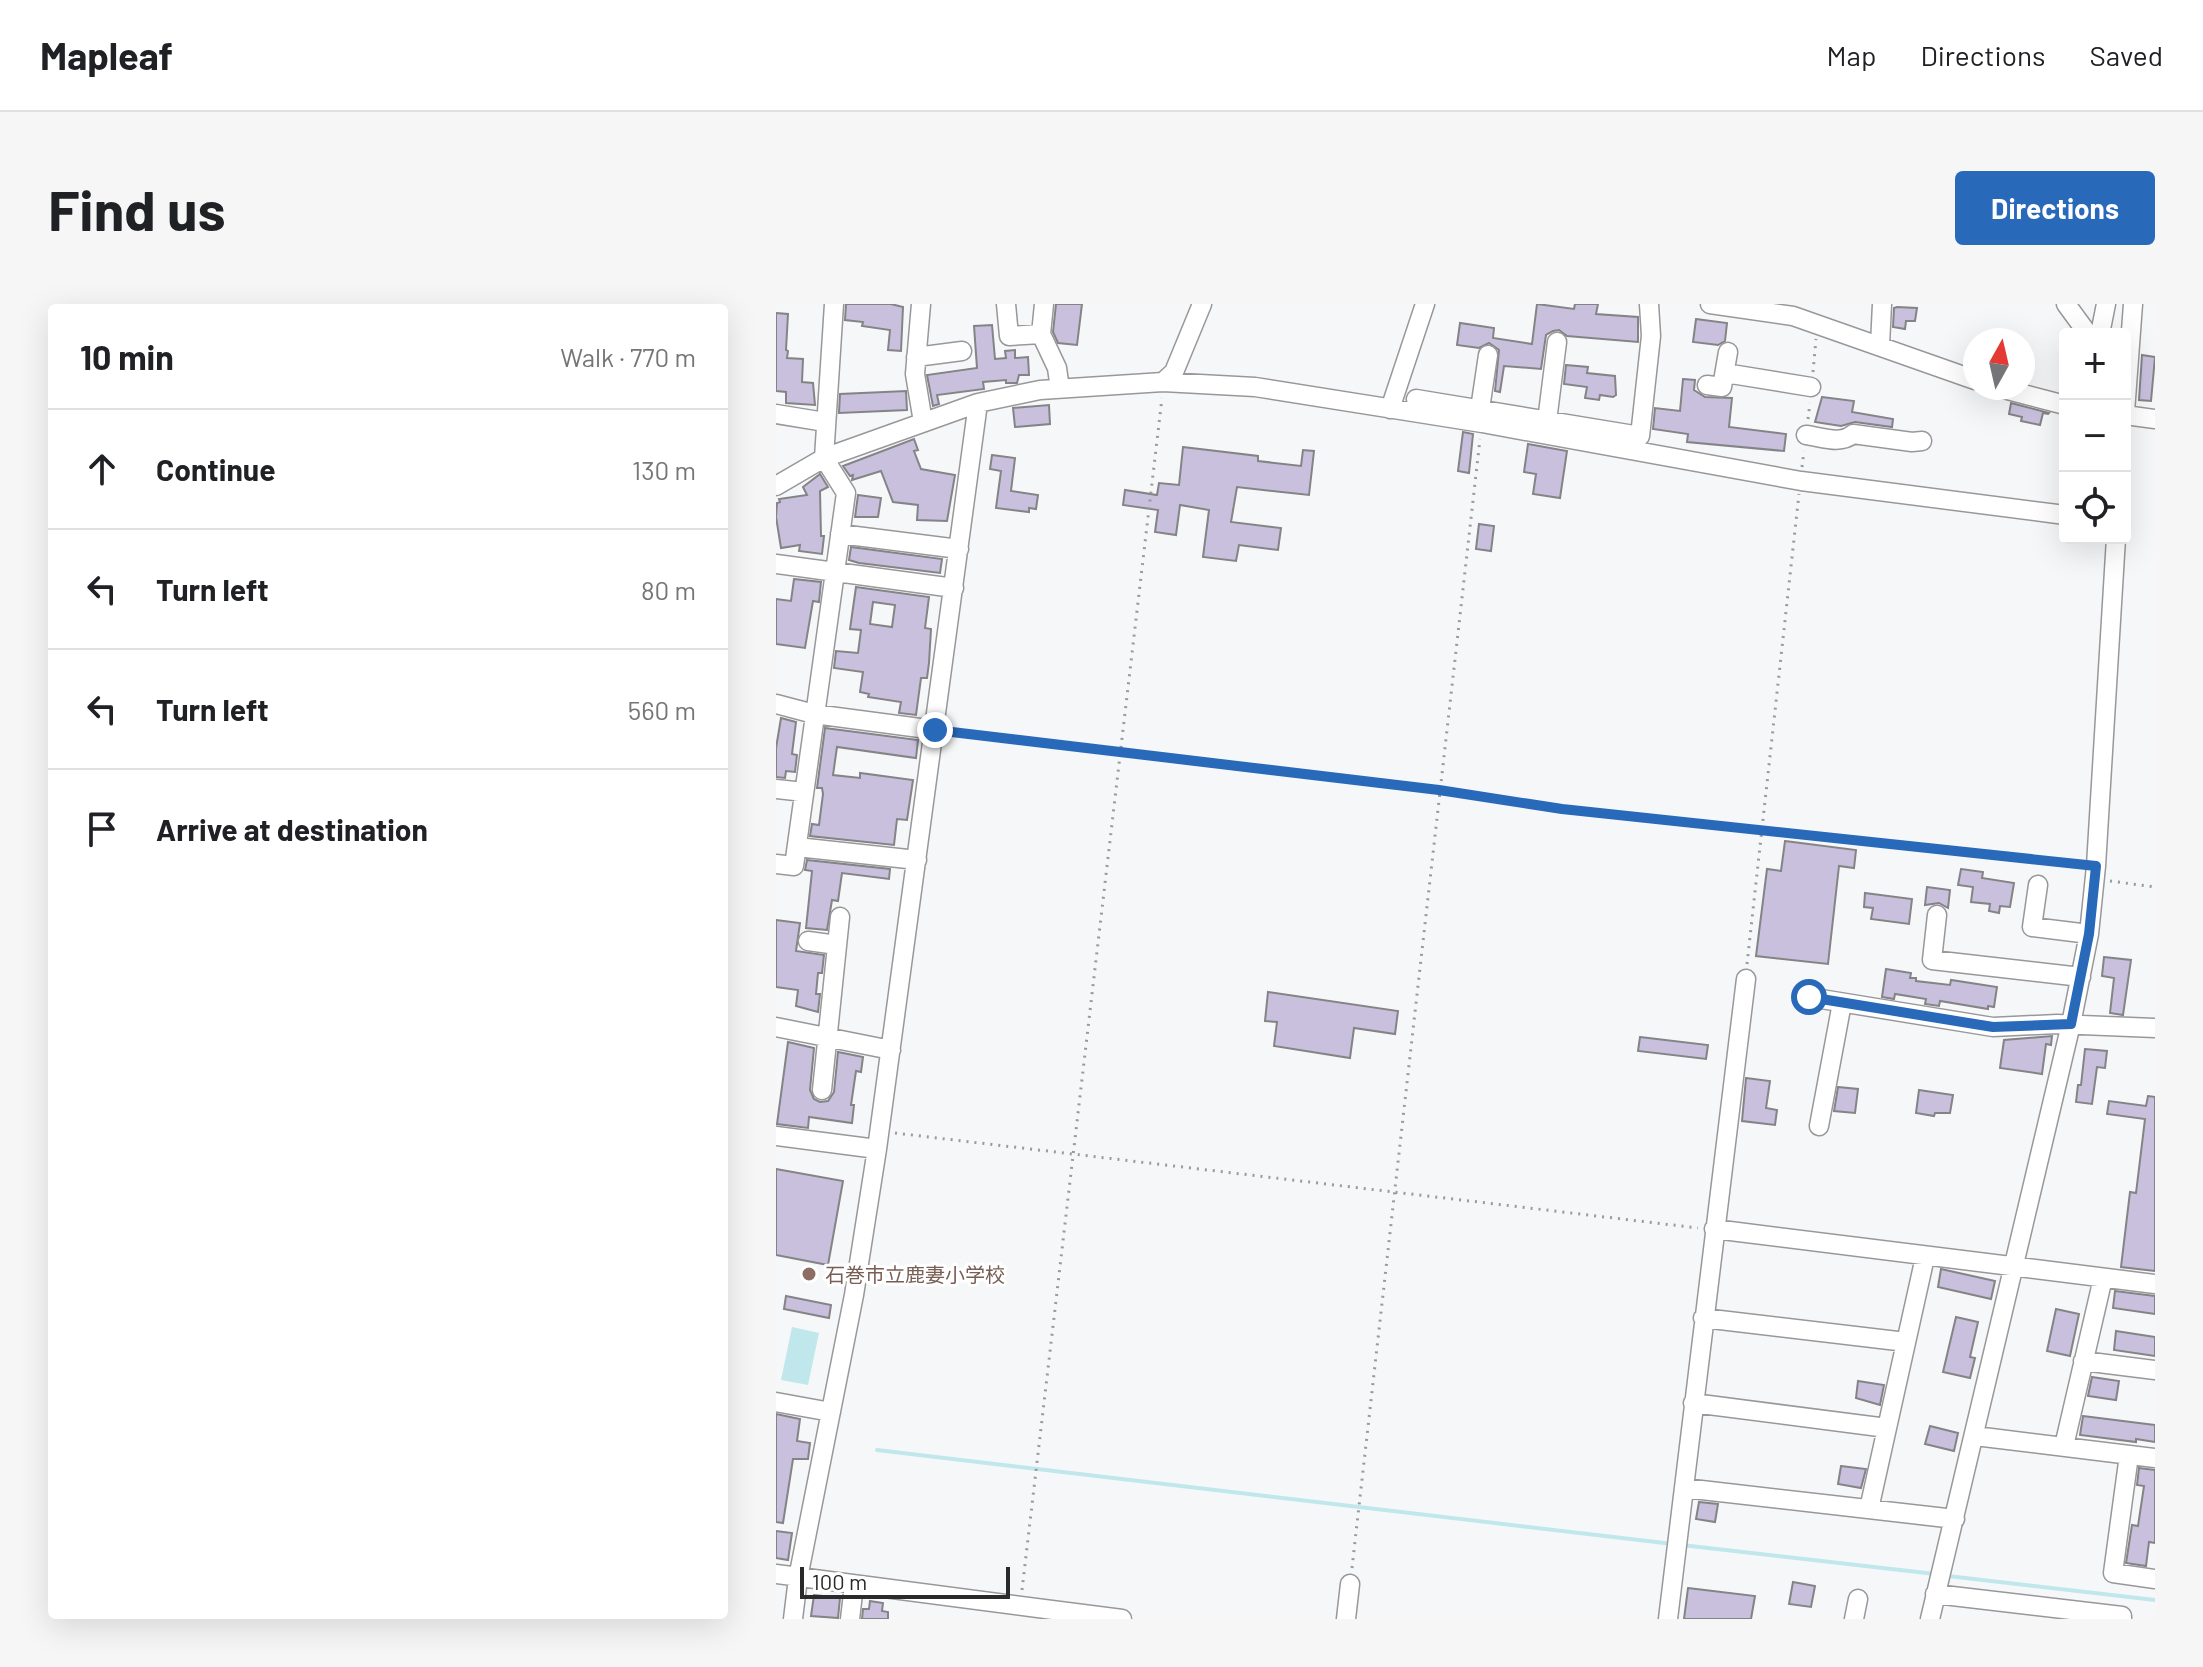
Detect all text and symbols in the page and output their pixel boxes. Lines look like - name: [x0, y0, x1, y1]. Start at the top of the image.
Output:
- text: Mapleaf: [40, 32, 173, 78]
- text: Map: [1827, 38, 1876, 72]
- text: Directions: [1920, 38, 2046, 72]
- text: Saved: [2090, 38, 2163, 72]
- button: Directions: [1955, 171, 2155, 245]
- text: Find us: [48, 175, 226, 242]
- north arrow: [1963, 328, 2035, 400]
- map controls: [2059, 328, 2131, 544]
- button: +: [2059, 328, 2131, 400]
- text: 10 min: [80, 336, 174, 377]
- text: Walk · 770 m: [560, 341, 696, 372]
- button: −: [2059, 400, 2131, 472]
- icon: ahead: [80, 447, 124, 491]
- text: Continue: [156, 451, 276, 487]
- text: 130 m: [632, 454, 696, 485]
- button: locate: [2059, 472, 2131, 544]
- icon: left: [80, 567, 124, 611]
- text: Turn left: [156, 571, 269, 607]
- text: 80 m: [641, 574, 696, 605]
- icon: left: [80, 687, 124, 731]
- text: Turn left: [156, 691, 269, 727]
- text: 560 m: [628, 694, 696, 725]
- route end: [917, 712, 953, 748]
- icon: arrive: [80, 807, 124, 851]
- text: Arrive at destination: [156, 811, 428, 847]
- route start: [1791, 979, 1827, 1015]
- place label: 石巻市立鹿妻小学校: [825, 1262, 1005, 1286]
- marker: 石巻市立鹿妻小学校: [800, 1265, 818, 1283]
- scale bar: [800, 1563, 1010, 1599]
- text: 100 m: [812, 1568, 867, 1594]

